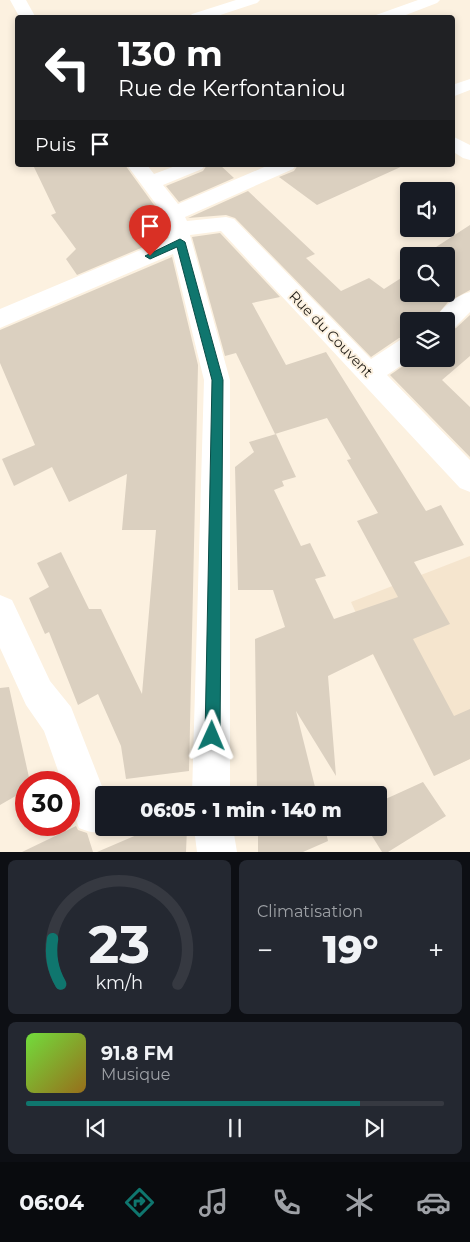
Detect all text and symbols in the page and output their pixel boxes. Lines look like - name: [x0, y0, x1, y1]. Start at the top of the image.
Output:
- text: 130 m: [118, 32, 223, 75]
- icon: left: [35, 35, 100, 100]
- text: Rue de Kerfontaniou: [118, 75, 346, 102]
- icon: arrive: [86, 130, 114, 158]
- text: Puis: [35, 133, 76, 156]
- map controls: [400, 182, 455, 367]
- button: sound: [400, 182, 455, 237]
- pin: [129, 205, 171, 256]
- icon: arrive: [136, 212, 164, 240]
- button: search: [400, 247, 455, 302]
- street label: Rue du Couvent: [285, 287, 377, 381]
- button: layers: [400, 312, 455, 367]
- position arrow: [185, 709, 237, 761]
- speed limit sign: 30: [15, 771, 80, 836]
- text: 06:05 · 1 min · 140 m: [140, 799, 342, 822]
- text: Climatisation: [257, 902, 363, 921]
- text: 23: [89, 913, 150, 976]
- text: 19°: [323, 926, 378, 973]
- text: −: [257, 933, 273, 967]
- text: +: [428, 933, 444, 967]
- text: km/h: [96, 972, 143, 993]
- text: 91.8 FM: [101, 1042, 174, 1065]
- text: Musique: [101, 1065, 170, 1084]
- icon: previous: [82, 1114, 110, 1142]
- icon: pause: [221, 1114, 249, 1142]
- icon: next: [360, 1114, 388, 1142]
- icon: directions: [122, 1185, 157, 1220]
- icon: music: [196, 1185, 231, 1220]
- icon: phone: [269, 1185, 304, 1220]
- icon: climate: [342, 1185, 377, 1220]
- icon: car: [416, 1185, 451, 1220]
- text: 06:04: [19, 1189, 84, 1216]

